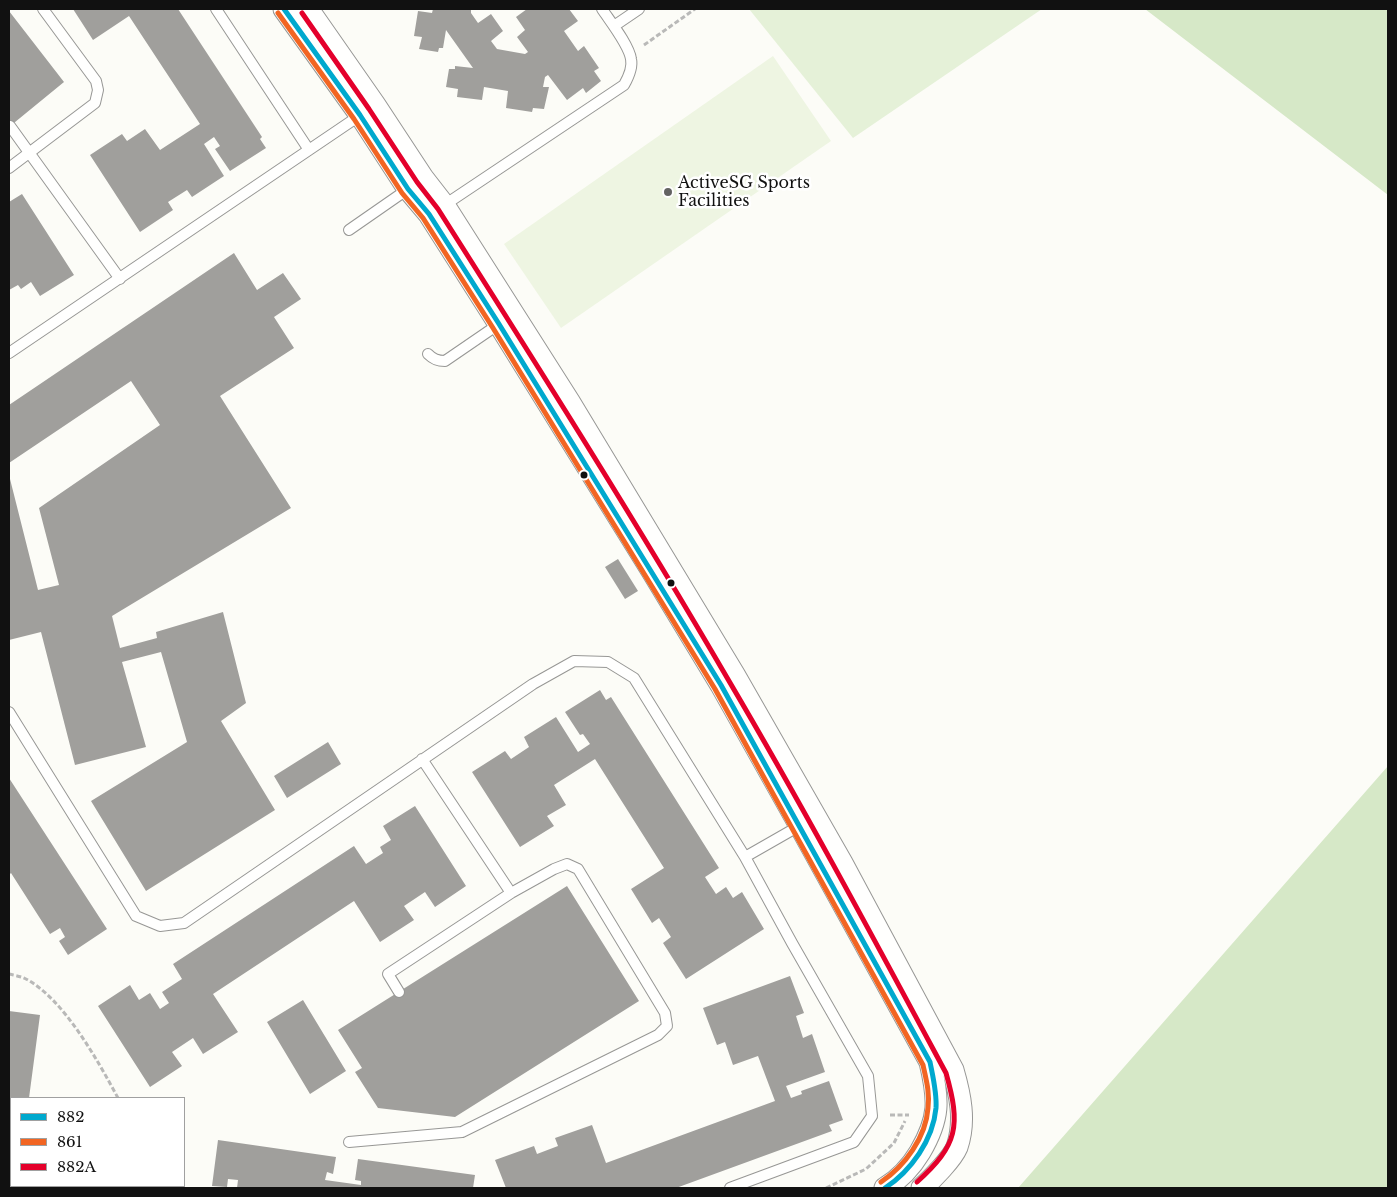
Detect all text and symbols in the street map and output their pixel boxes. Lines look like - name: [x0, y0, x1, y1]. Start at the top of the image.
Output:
- place label: ActiveSG Sports Facilities: [678, 173, 810, 211]
- marker: ActiveSG Sports Facilities: [662, 186, 674, 198]
- unlabelled marker: [579, 470, 589, 480]
- unlabelled marker: [666, 578, 676, 588]
- legend: [10, 1097, 185, 1187]
- text: 882: [57, 1107, 84, 1126]
- text: 861: [57, 1132, 82, 1151]
- text: 882A: [57, 1157, 96, 1176]

